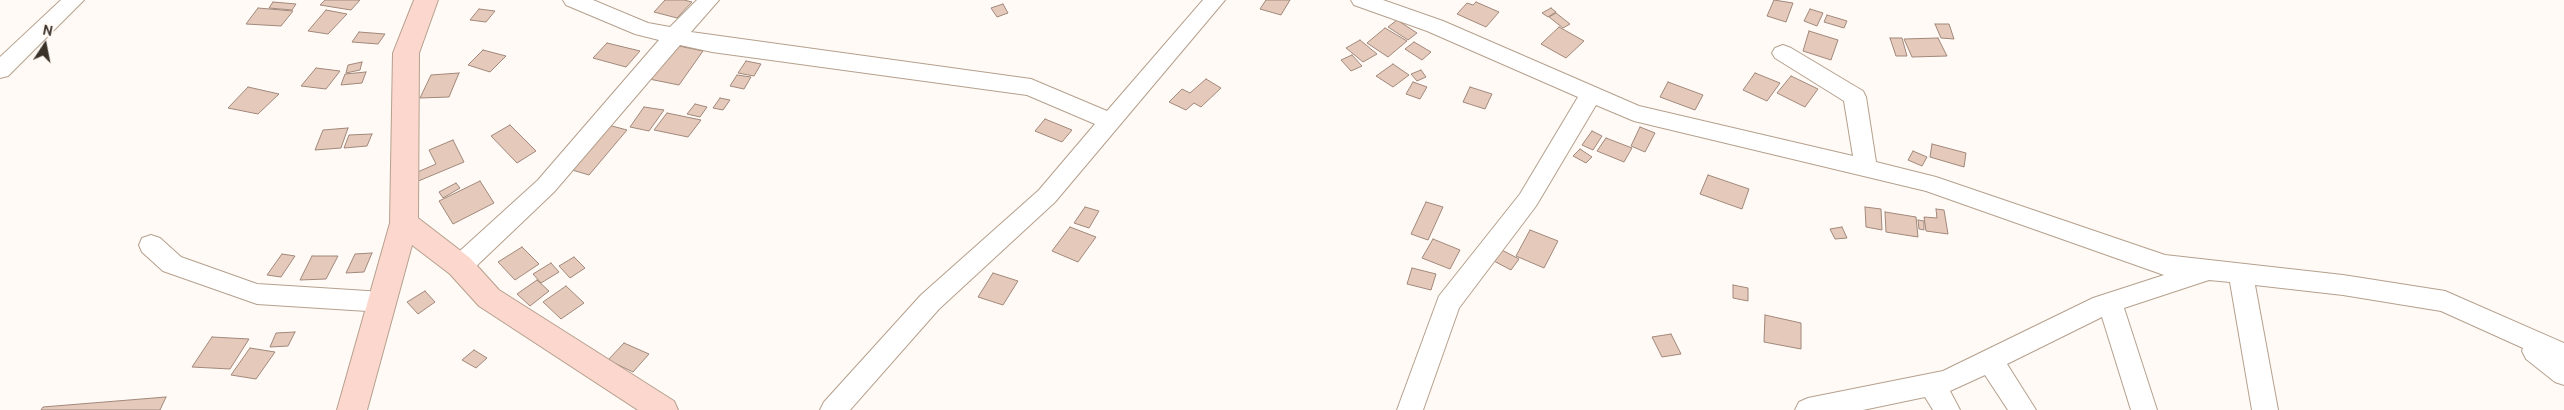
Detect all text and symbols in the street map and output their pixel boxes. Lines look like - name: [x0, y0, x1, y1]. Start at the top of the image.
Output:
- north arrow: [20, 20, 70, 70]
- text: N: [41, 20, 54, 40]

